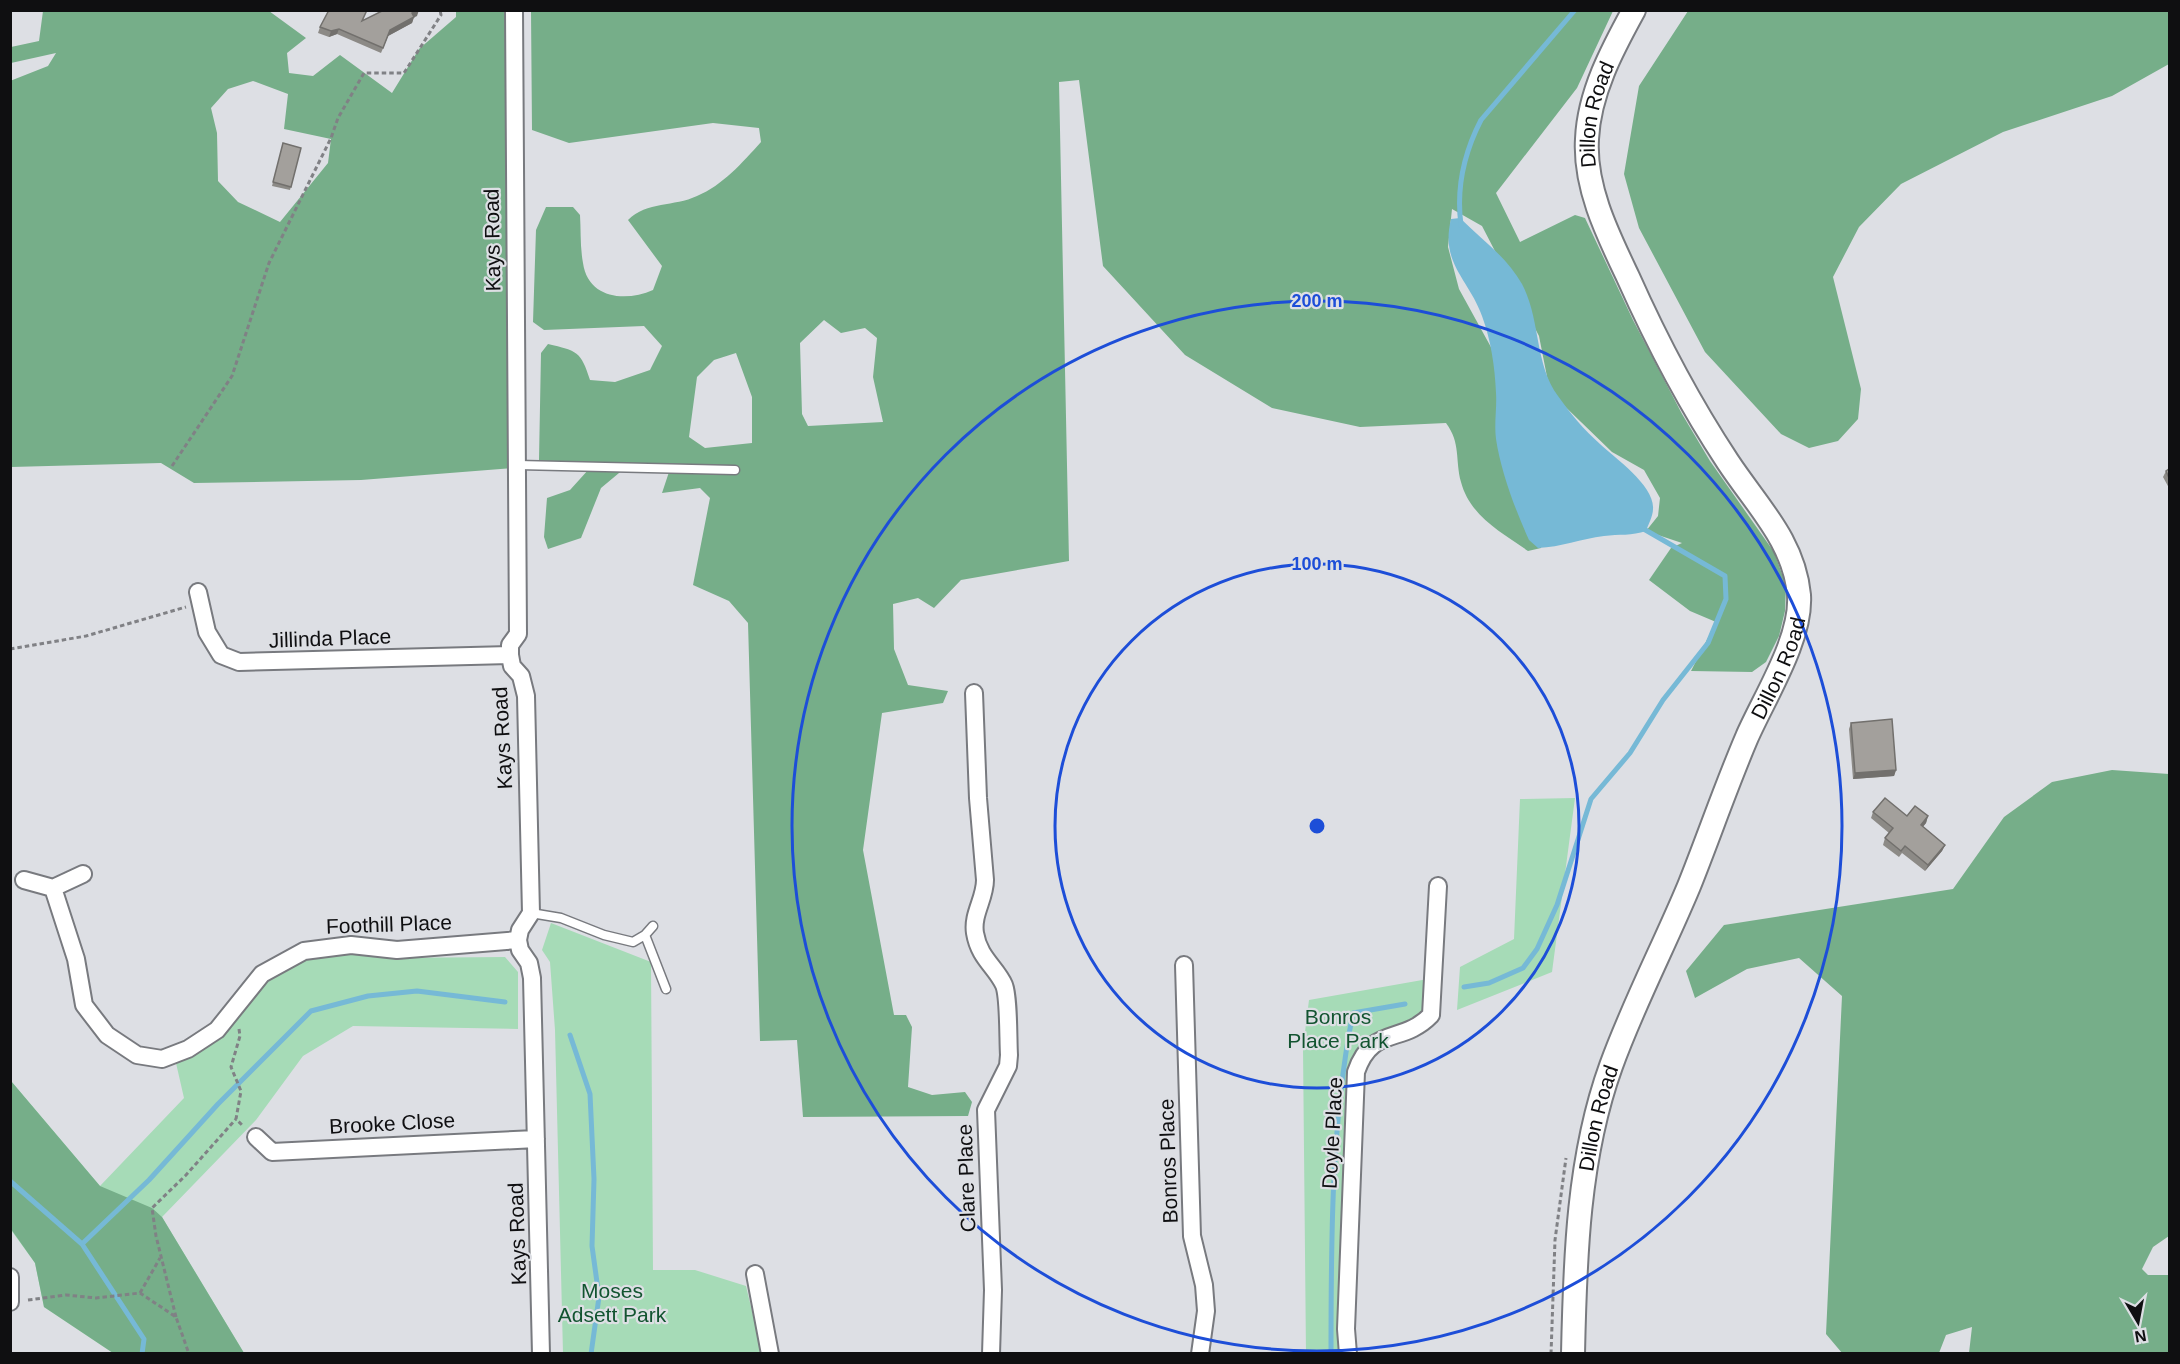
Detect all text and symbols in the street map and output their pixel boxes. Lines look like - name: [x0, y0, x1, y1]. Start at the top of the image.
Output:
- street label: Dillon Road: [1575, 58, 1618, 169]
- street label: Kays Road: [480, 188, 504, 292]
- text: 200 m: [1291, 291, 1343, 311]
- text: 100 m: [1291, 554, 1343, 574]
- street label: Dillon Road: [1746, 615, 1809, 723]
- street label: Jillinda Place: [268, 624, 392, 652]
- street label: Kays Road: [488, 686, 516, 790]
- centre of rings: [1307, 816, 1327, 836]
- street label: Foothill Place: [326, 910, 452, 938]
- park label: Bonros Place Park: [1287, 1005, 1389, 1052]
- street label: Dillon Road: [1574, 1062, 1622, 1173]
- street label: Doyle Place: [1318, 1076, 1346, 1190]
- street label: Bonros Place: [1154, 1098, 1182, 1224]
- street label: Brooke Close: [328, 1108, 456, 1138]
- street label: Clare Place: [953, 1123, 979, 1233]
- street label: Kays Road: [504, 1182, 530, 1286]
- park label: Moses Adsett Park: [558, 1279, 667, 1326]
- north arrow: [2108, 1292, 2168, 1352]
- text: N: [2133, 1327, 2148, 1346]

